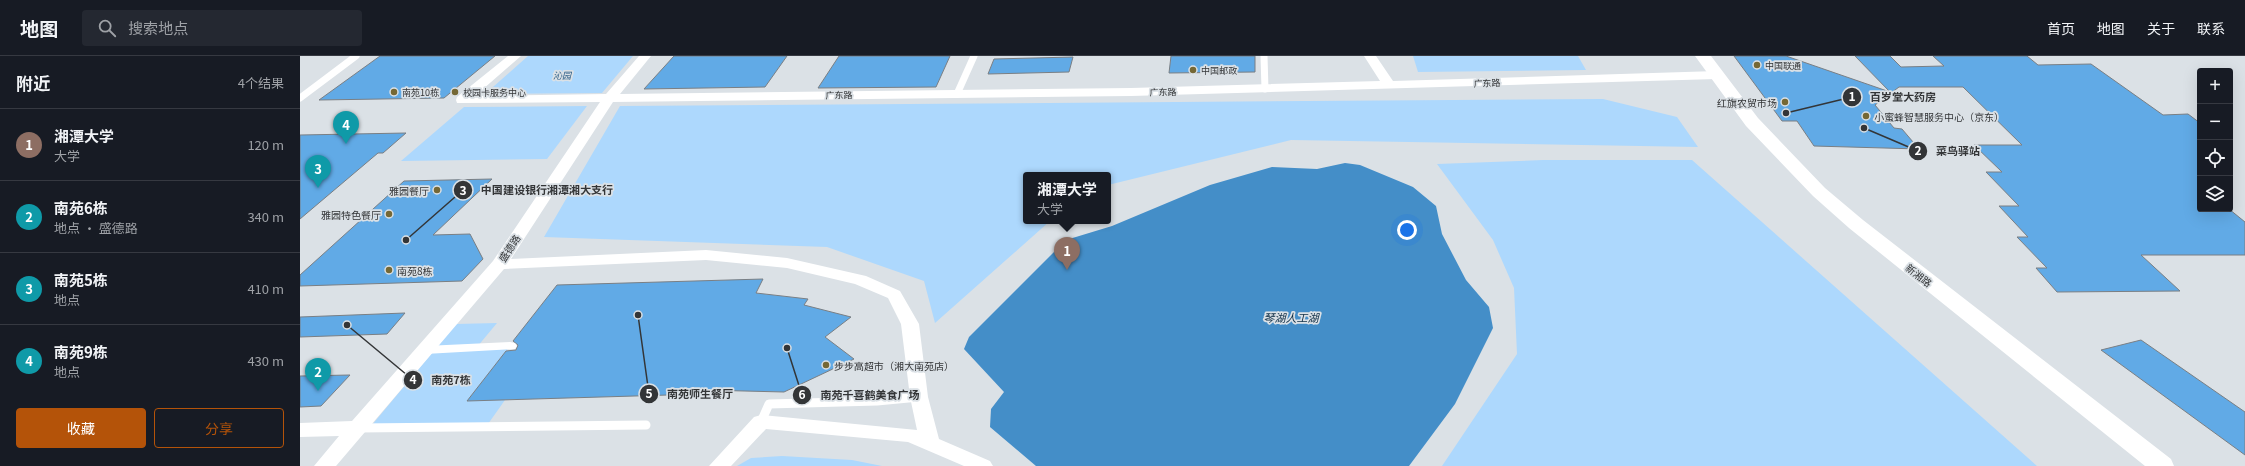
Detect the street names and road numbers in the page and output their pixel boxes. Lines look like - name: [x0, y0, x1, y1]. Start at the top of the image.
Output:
- street label: 广东路: [1473, 76, 1501, 90]
- street label: 广东路: [1149, 85, 1177, 99]
- street label: 广东路: [825, 88, 853, 102]
- street label: 盛德路: [495, 231, 523, 265]
- street label: 新湘路: [1903, 260, 1935, 290]

